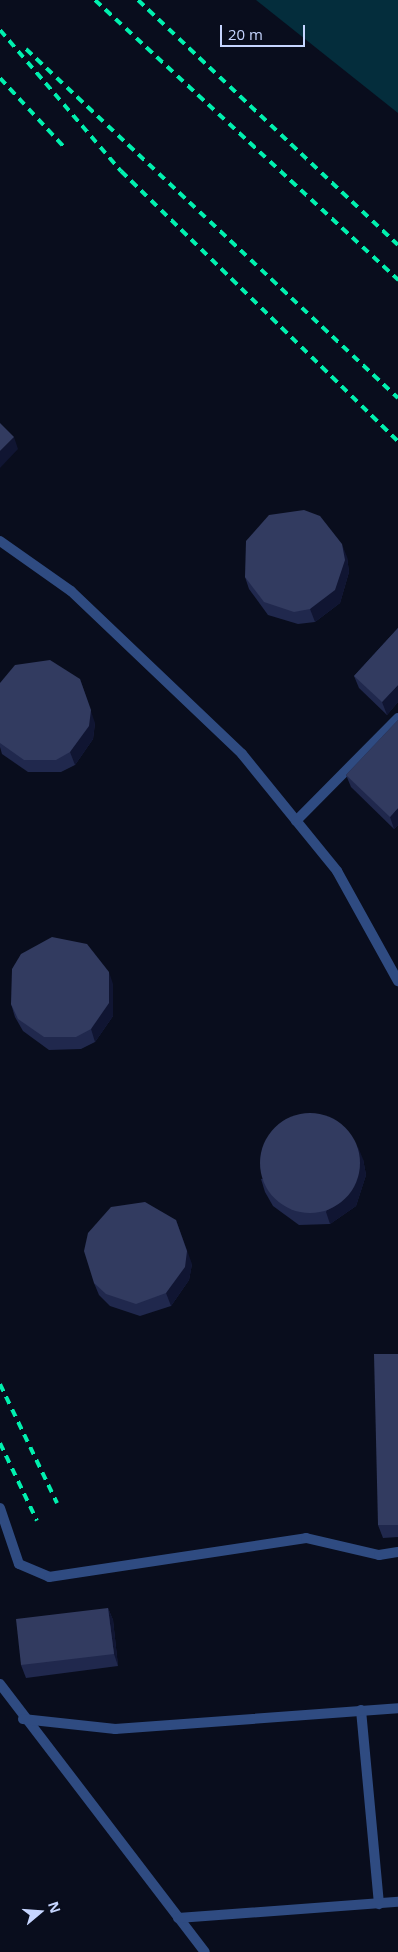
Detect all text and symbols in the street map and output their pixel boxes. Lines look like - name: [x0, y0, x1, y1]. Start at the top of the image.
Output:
- scale bar: [223, 15, 308, 47]
- text: 20 m: [228, 24, 263, 44]
- north arrow: [15, 1887, 65, 1937]
- text: N: [44, 1899, 66, 1916]

